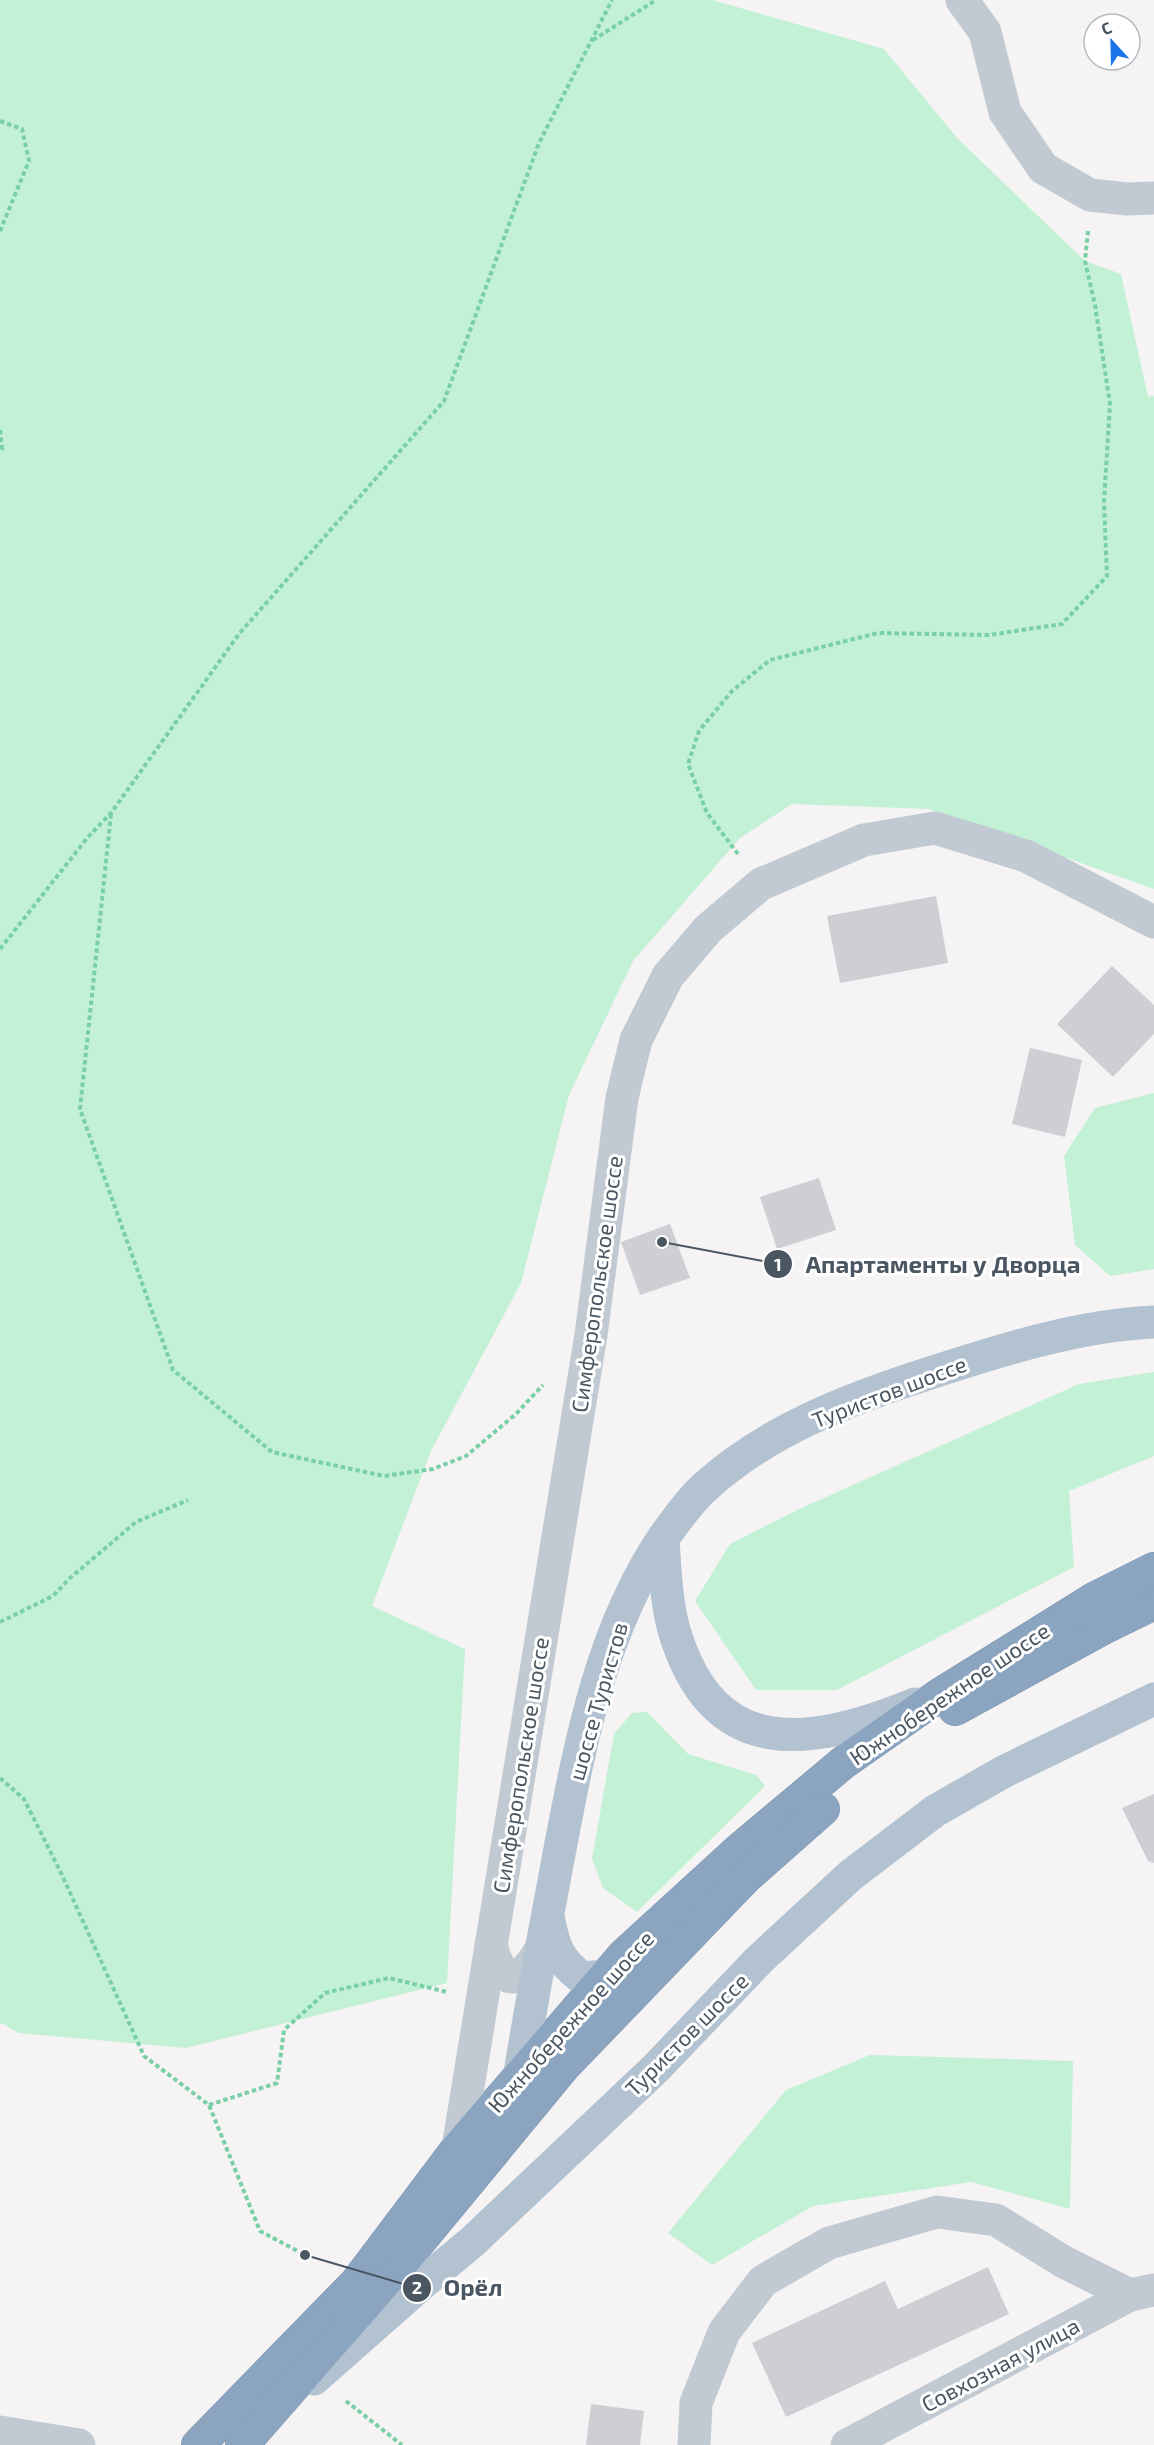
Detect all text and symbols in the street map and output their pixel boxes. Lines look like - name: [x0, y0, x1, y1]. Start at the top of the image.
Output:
- north arrow: [1082, 12, 1142, 72]
- text: С: [1098, 17, 1114, 38]
- street label: Симферопольское шоссе: [565, 1154, 627, 1414]
- callout: Апартаменты у Дворца: [763, 1243, 1092, 1285]
- text: Апартаменты у Дворца: [805, 1249, 1081, 1278]
- text: 1: [774, 1253, 782, 1275]
- street label: Туристов шоссе: [808, 1350, 970, 1433]
- street label: Южнобережное шоссе: [844, 1616, 1054, 1770]
- street label: шоссе Туристов: [562, 1619, 633, 1783]
- street label: Симферопольское шоссе: [487, 1635, 553, 1895]
- street label: Южнобережное шоссе: [482, 1925, 658, 2117]
- street label: Туристов шоссе: [619, 1967, 754, 2102]
- callout: Орёл: [402, 2267, 514, 2309]
- text: Орёл: [444, 2272, 502, 2301]
- text: 2: [412, 2276, 422, 2298]
- street label: Совхозная улица: [917, 2311, 1084, 2417]

